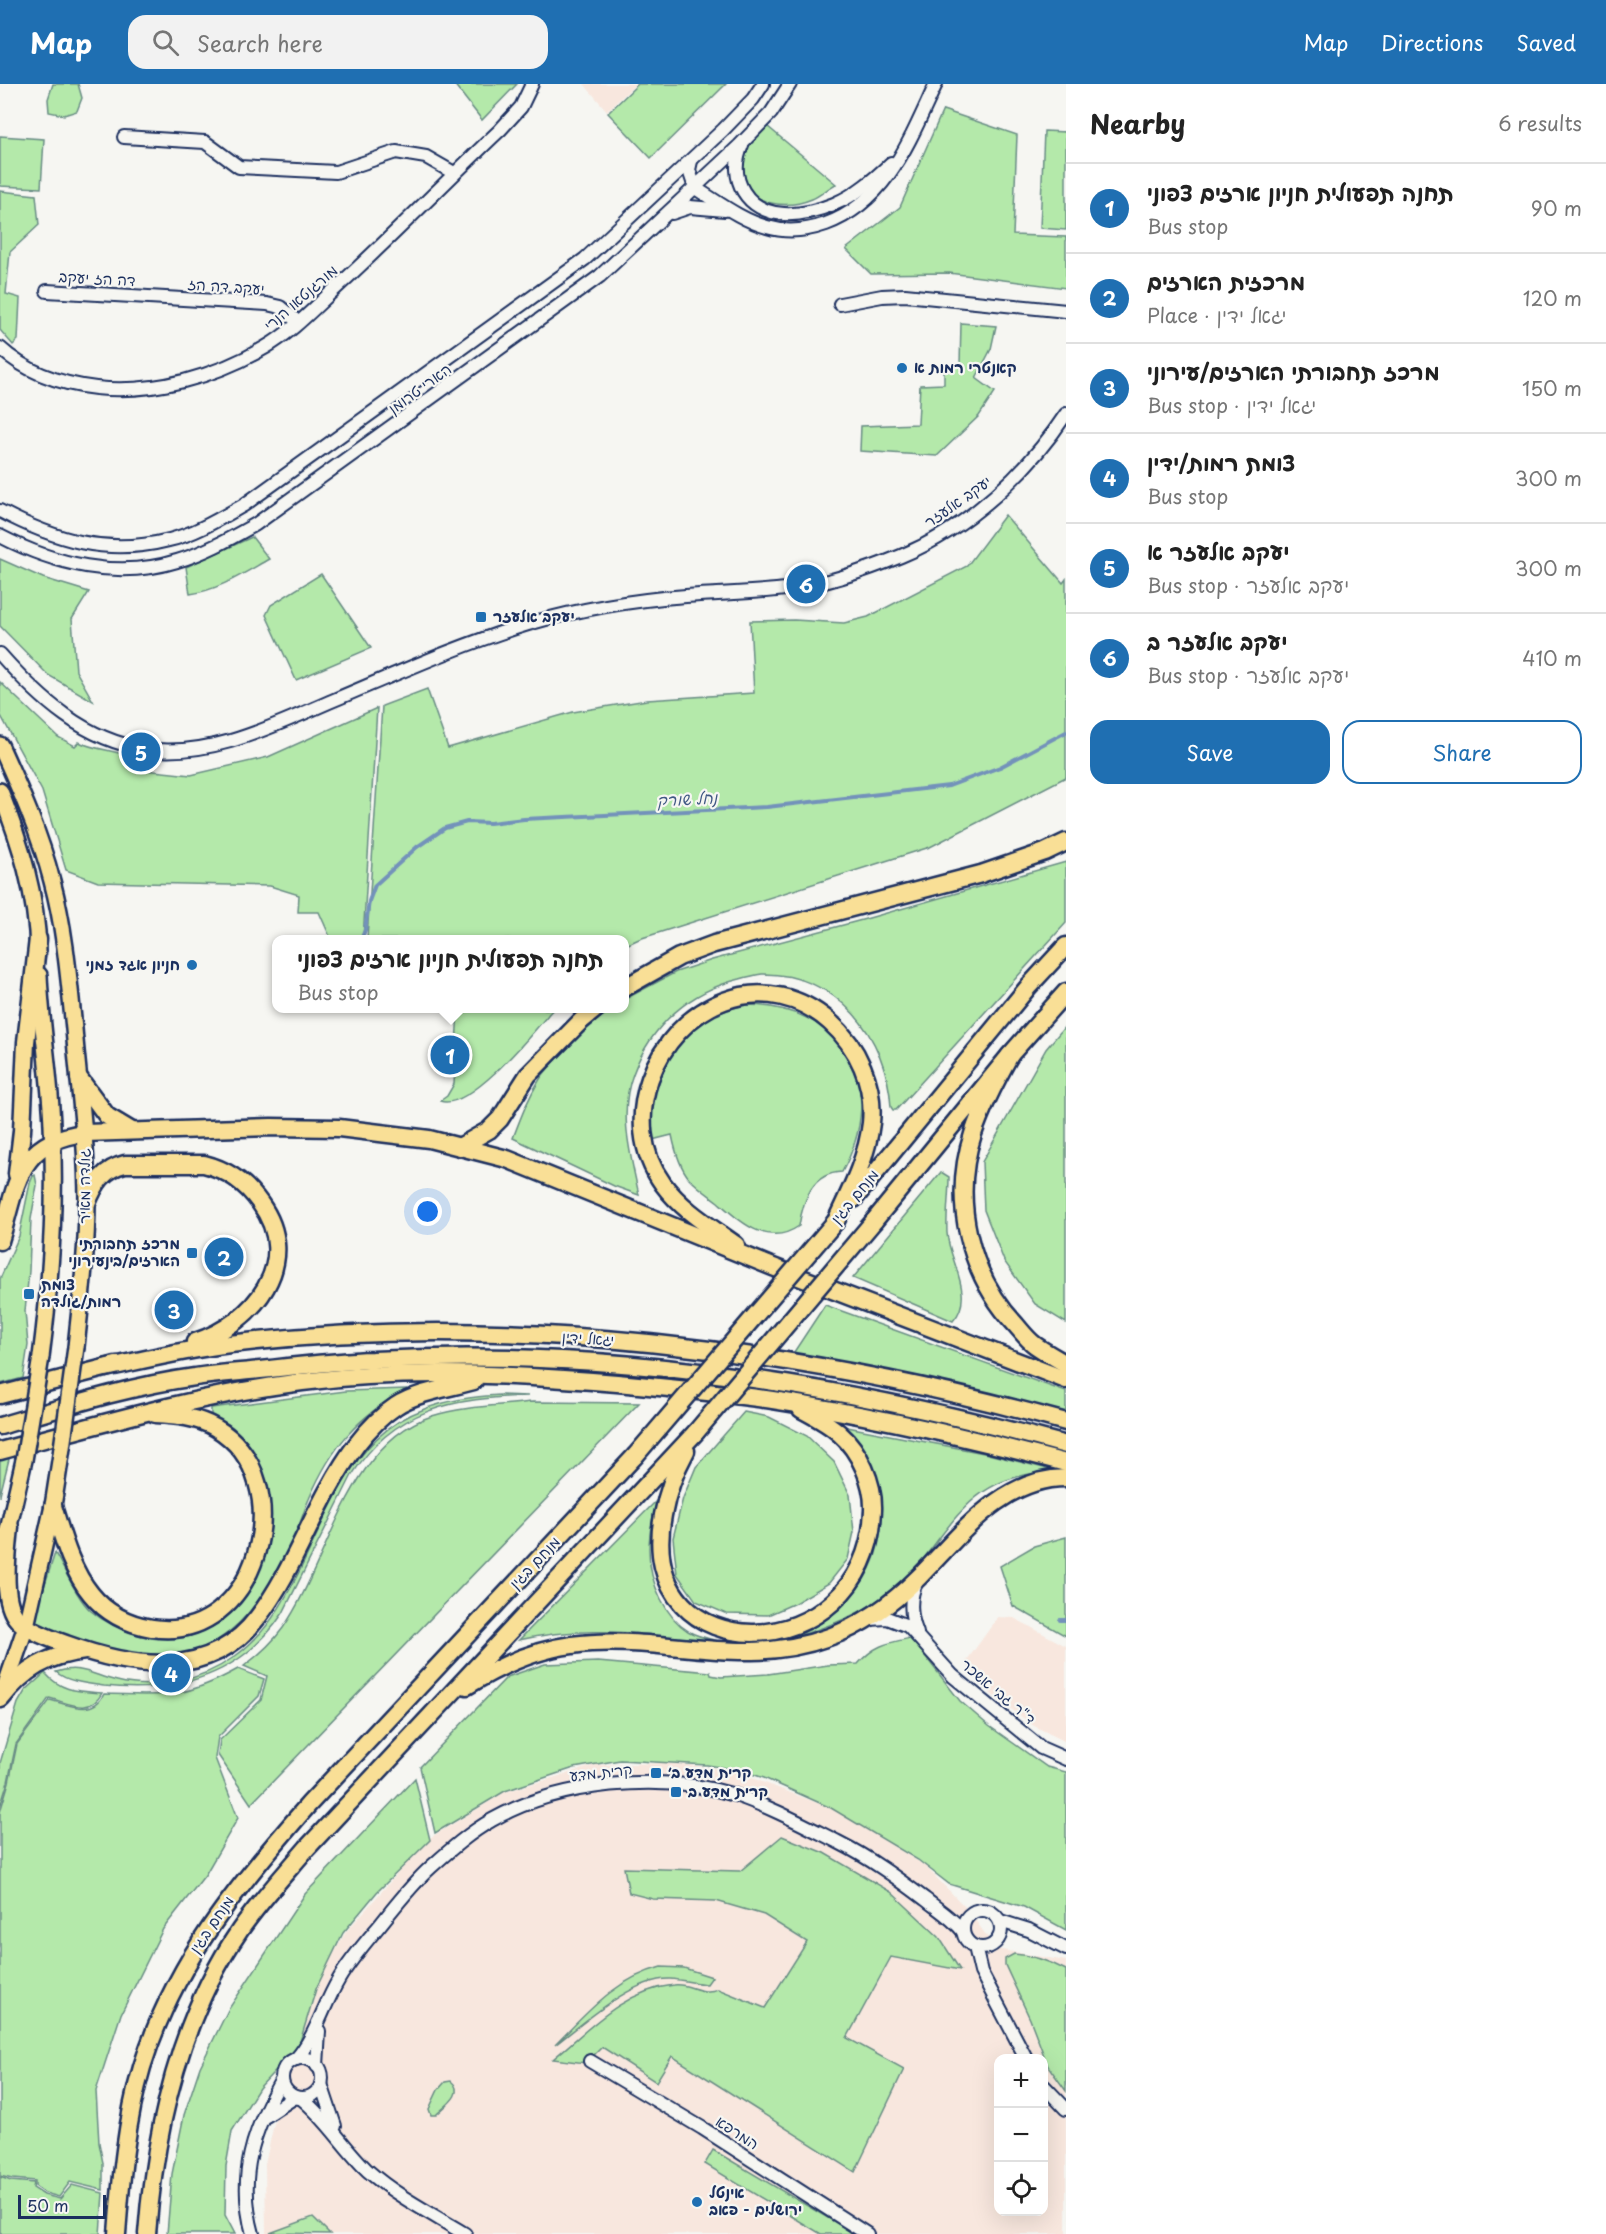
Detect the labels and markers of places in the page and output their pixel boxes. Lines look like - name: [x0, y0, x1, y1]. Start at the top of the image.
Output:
- place label: קאנטרי רמות א: [914, 355, 1017, 378]
- marker: קאנטרי רמות א: [895, 361, 909, 375]
- pin: 6: [786, 562, 826, 606]
- place label: יעקב אלעזר: [493, 604, 575, 627]
- marker: יעקב אלעזר: [474, 610, 488, 624]
- pin: 5: [122, 730, 160, 774]
- place label: חניון אגד זמני: [86, 952, 180, 975]
- marker: חניון אגד זמני: [185, 958, 199, 972]
- pin: 1: [430, 1032, 470, 1078]
- place label: מרכז תחבורתי הארזים/בינעירוני: [69, 1231, 180, 1271]
- pin: 2: [204, 1234, 244, 1280]
- marker: מרכז תחבורתי הארזים/בינעירוני: [185, 1246, 199, 1260]
- place label: צומת רמות/גולדה: [41, 1272, 121, 1312]
- marker: צומת רמות/גולדה: [22, 1287, 36, 1301]
- pin: 3: [154, 1288, 194, 1332]
- pin: 4: [152, 1650, 190, 1696]
- place label: קרית מדע ב׳: [668, 1760, 751, 1783]
- marker: קרית מדע ב׳: [649, 1766, 663, 1780]
- place label: קרית מדע ב: [687, 1779, 768, 1802]
- marker: קרית מדע ב: [669, 1785, 683, 1799]
- place label: אינטל ירושלים - פאב: [708, 2180, 802, 2220]
- marker: אינטל ירושלים - פאב: [690, 2195, 704, 2209]

